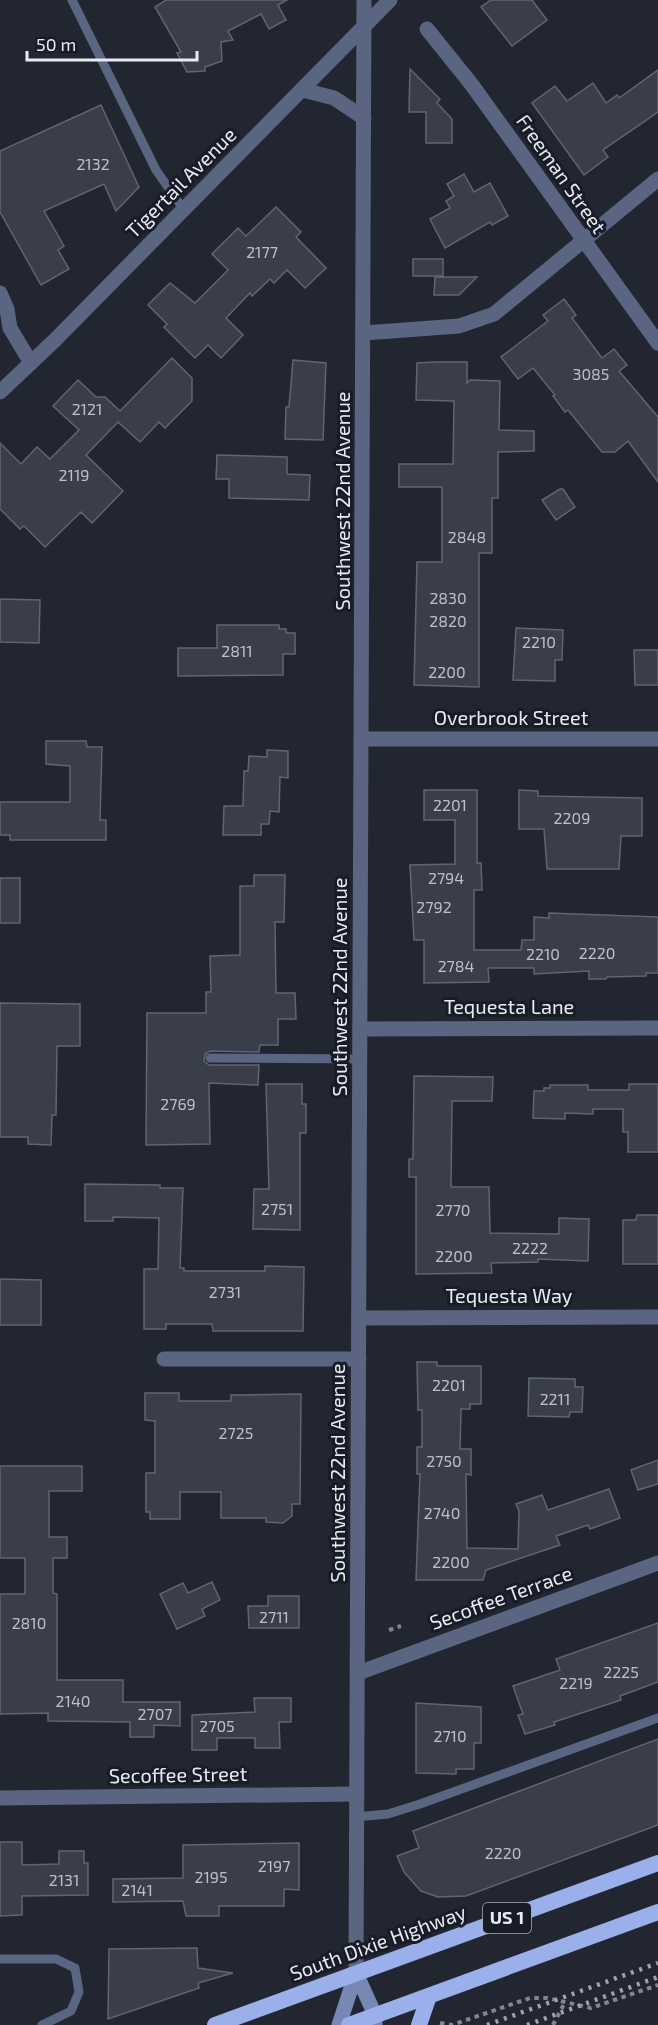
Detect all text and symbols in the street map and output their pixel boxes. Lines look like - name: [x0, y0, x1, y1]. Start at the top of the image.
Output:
- scale bar: [27, 24, 196, 62]
- text: 50 m: [36, 33, 76, 55]
- street label: Freeman Street: [512, 109, 612, 238]
- street label: Tigertail Avenue: [120, 122, 241, 243]
- house number: 2132: [76, 154, 110, 173]
- house number: 2177: [246, 242, 278, 261]
- house number: 3085: [573, 364, 609, 383]
- street label: Southwest 22nd Avenue: [330, 391, 354, 611]
- house number: 2121: [72, 399, 102, 418]
- house number: 2119: [59, 465, 89, 484]
- house number: 2848: [448, 527, 486, 546]
- house number: 2830: [429, 588, 467, 607]
- house number: 2820: [429, 611, 467, 630]
- house number: 2210: [522, 632, 556, 651]
- house number: 2811: [221, 641, 253, 660]
- house number: 2200: [428, 662, 466, 681]
- street label: Overbrook Street: [434, 705, 589, 729]
- house number: 2201: [433, 795, 467, 814]
- house number: 2209: [554, 808, 590, 827]
- house number: 2794: [428, 868, 464, 887]
- street label: Southwest 22nd Avenue: [327, 877, 351, 1097]
- house number: 2792: [416, 897, 452, 916]
- house number: 2220: [579, 943, 615, 962]
- house number: 2210: [526, 944, 560, 963]
- house number: 2784: [438, 956, 475, 975]
- street label: Tequesta Lane: [444, 994, 574, 1018]
- house number: 2769: [160, 1094, 196, 1113]
- house number: 2751: [261, 1199, 293, 1218]
- house number: 2770: [435, 1200, 471, 1219]
- house number: 2222: [512, 1238, 548, 1257]
- house number: 2200: [435, 1246, 473, 1265]
- house number: 2731: [209, 1282, 241, 1301]
- street label: Tequesta Way: [446, 1283, 573, 1307]
- street label: Southwest 22nd Avenue: [325, 1363, 349, 1583]
- house number: 2201: [432, 1375, 466, 1394]
- house number: 2211: [540, 1389, 570, 1408]
- house number: 2725: [219, 1423, 253, 1442]
- house number: 2750: [426, 1451, 462, 1470]
- house number: 2740: [424, 1503, 460, 1522]
- house number: 2200: [432, 1552, 470, 1571]
- street label: Secoffee Terrace: [426, 1560, 575, 1634]
- house number: 2711: [259, 1607, 289, 1626]
- house number: 2810: [12, 1613, 46, 1632]
- house number: 2225: [603, 1662, 639, 1681]
- house number: 2219: [559, 1673, 593, 1692]
- house number: 2140: [56, 1691, 90, 1710]
- house number: 2707: [137, 1704, 173, 1723]
- house number: 2705: [199, 1716, 235, 1735]
- house number: 2710: [433, 1726, 467, 1745]
- street label: Secoffee Street: [109, 1761, 248, 1787]
- house number: 2220: [485, 1843, 521, 1862]
- house number: 2197: [258, 1856, 290, 1875]
- house number: 2195: [194, 1867, 228, 1886]
- house number: 2131: [49, 1870, 79, 1889]
- house number: 2141: [121, 1880, 153, 1899]
- street label: South Dixie Highway: [286, 1899, 469, 1985]
- road number: US 1: [483, 1903, 531, 1933]

